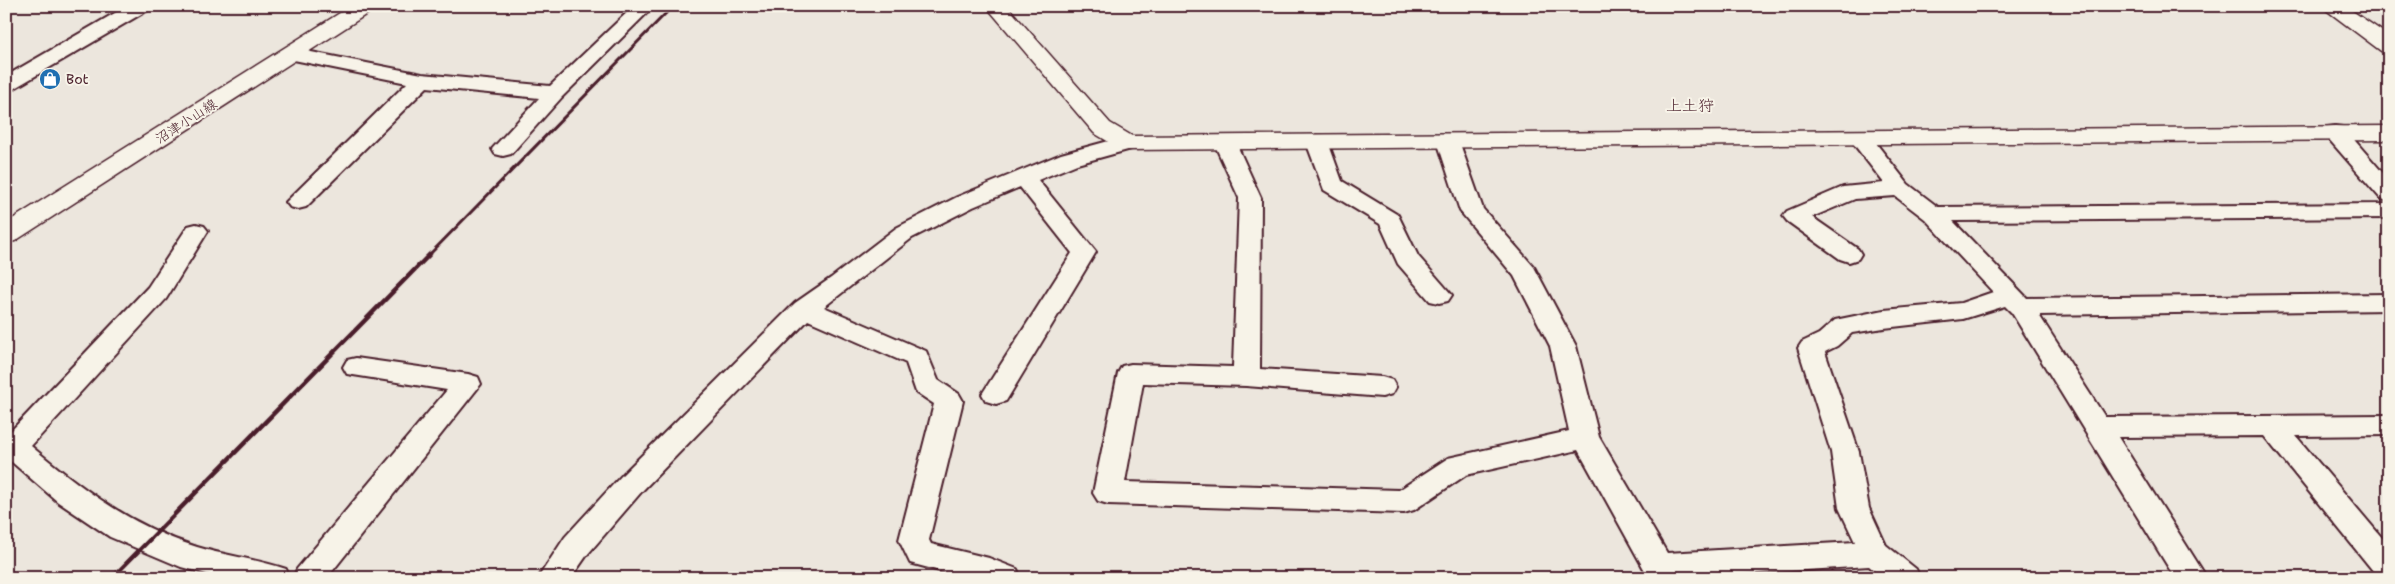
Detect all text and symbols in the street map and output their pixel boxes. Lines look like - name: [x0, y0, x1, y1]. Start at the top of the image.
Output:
- shop icon: Bot: [38, 67, 62, 91]
- place label: Bot: [66, 70, 89, 88]
- street label: 沼津小山線: [152, 94, 220, 148]
- district label: 上土狩: [1666, 95, 1714, 116]

